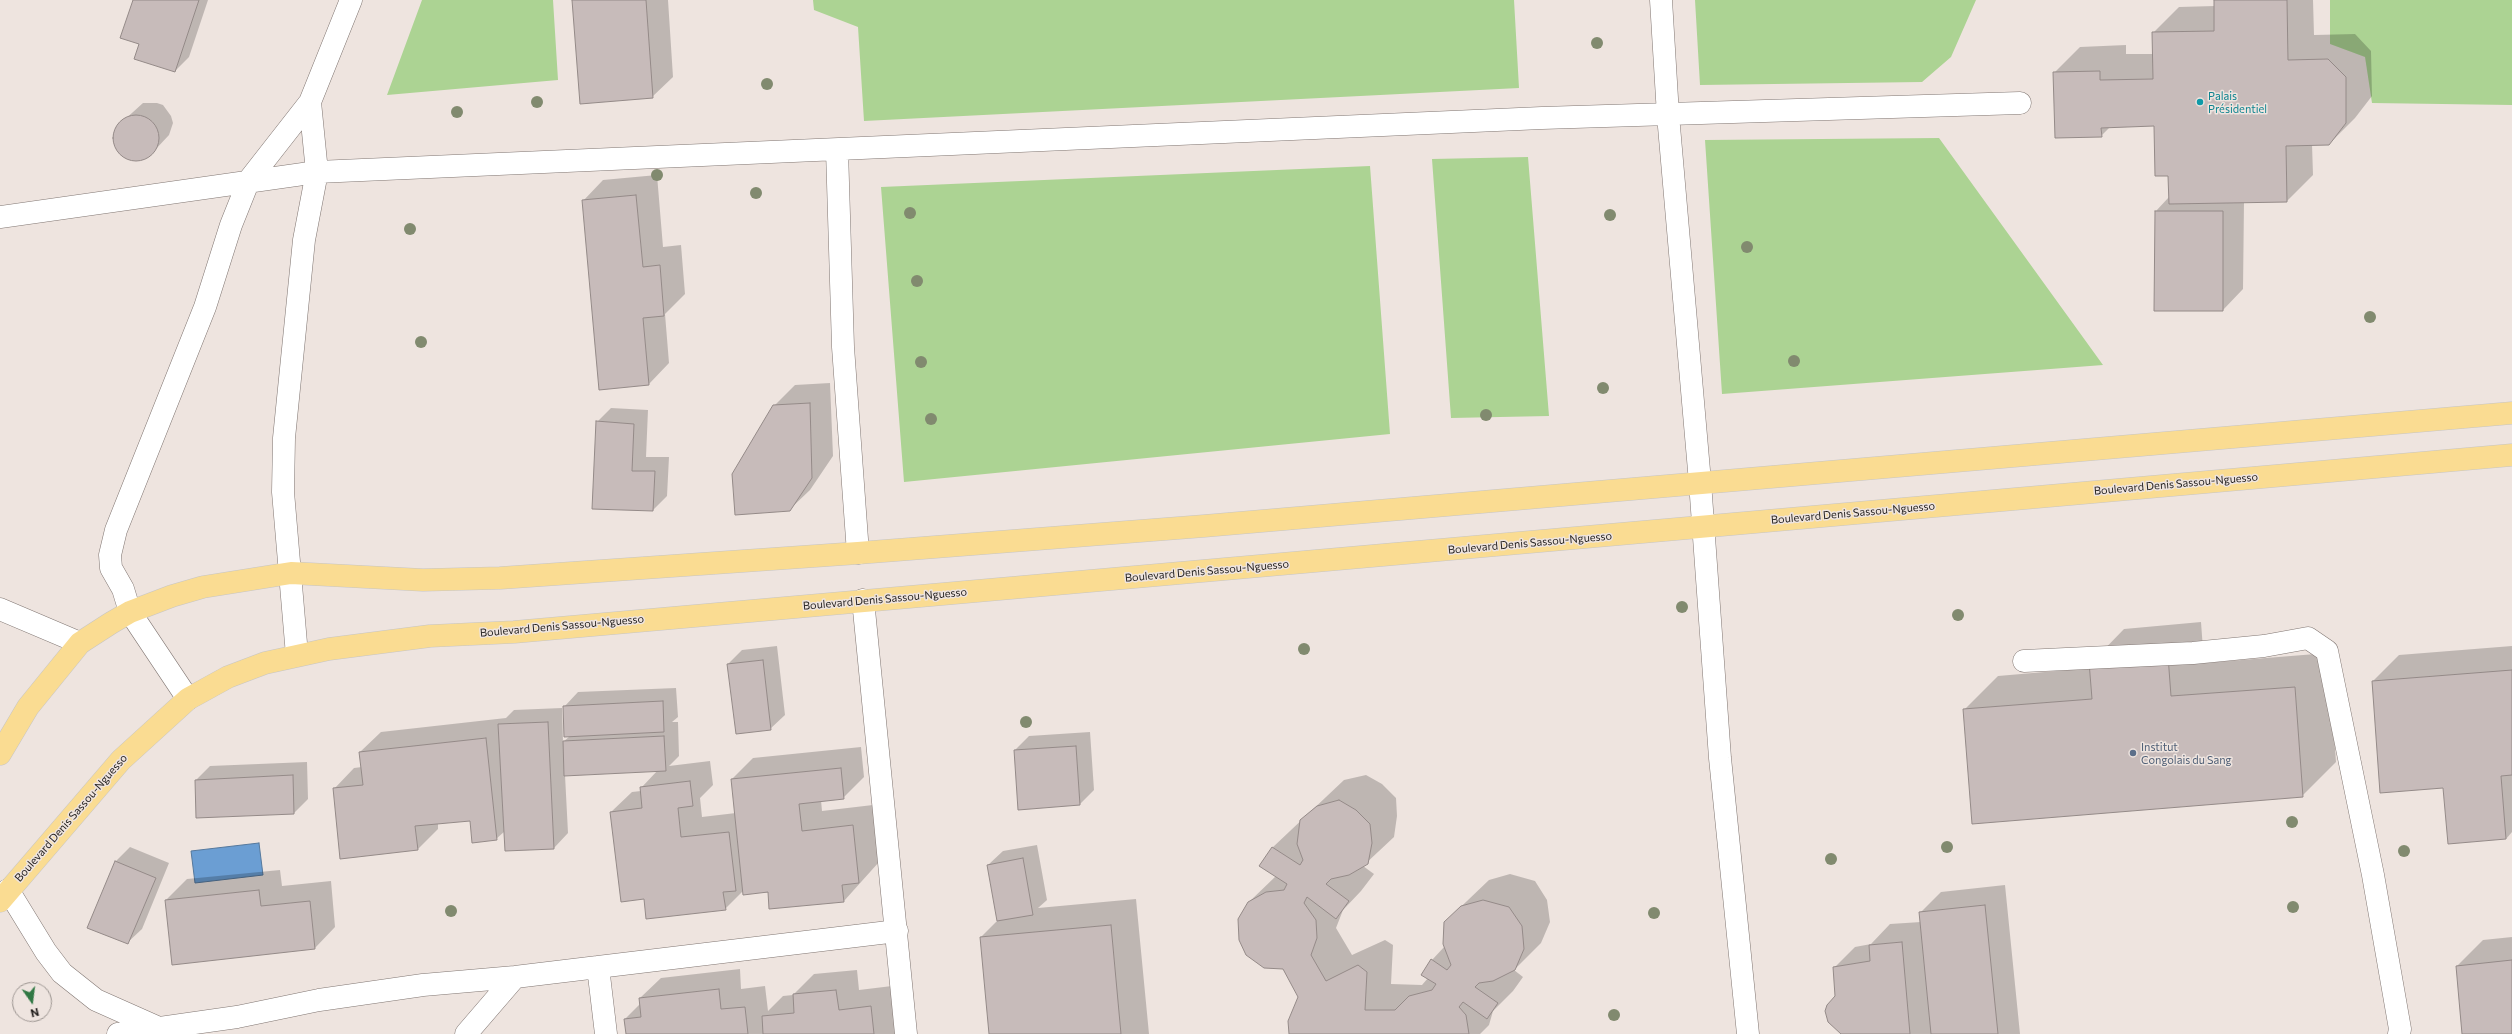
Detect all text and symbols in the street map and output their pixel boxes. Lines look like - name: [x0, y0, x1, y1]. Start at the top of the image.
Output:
- place label: Palais Présidentiel: [2208, 89, 2267, 115]
- marker: Palais Présidentiel: [2195, 97, 2205, 107]
- street label: Boulevard Denis Sassou-Nguesso: [2093, 470, 2259, 498]
- street label: Boulevard Denis Sassou-Nguesso: [1770, 499, 1936, 527]
- street label: Boulevard Denis Sassou-Nguesso: [1447, 529, 1613, 557]
- street label: Boulevard Denis Sassou-Nguesso: [1124, 557, 1290, 585]
- street label: Boulevard Denis Sassou-Nguesso: [802, 585, 968, 613]
- street label: Boulevard Denis Sassou-Nguesso: [479, 612, 645, 640]
- place label: Institut Congolais du Sang: [2141, 740, 2231, 766]
- marker: Institut Congolais du Sang: [2128, 748, 2138, 758]
- street label: Boulevard Denis Sassou-Nguesso: [12, 752, 130, 884]
- north arrow: [12, 982, 52, 1022]
- text: N: [29, 1006, 40, 1020]

